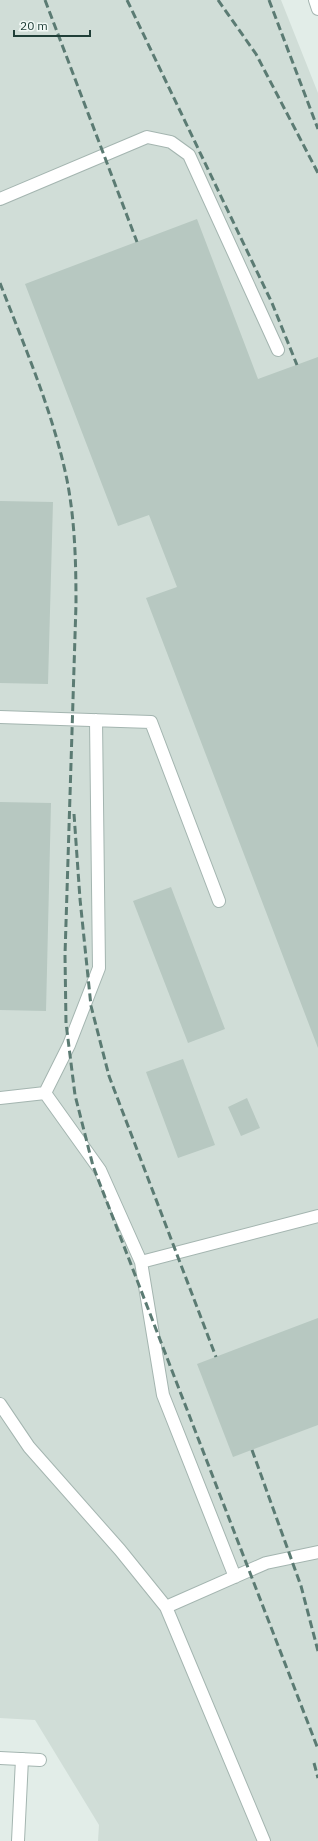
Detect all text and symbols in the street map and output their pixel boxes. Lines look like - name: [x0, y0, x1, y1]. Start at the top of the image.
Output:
- scale bar: [14, 12, 90, 38]
- text: 20 m: [20, 18, 48, 33]

